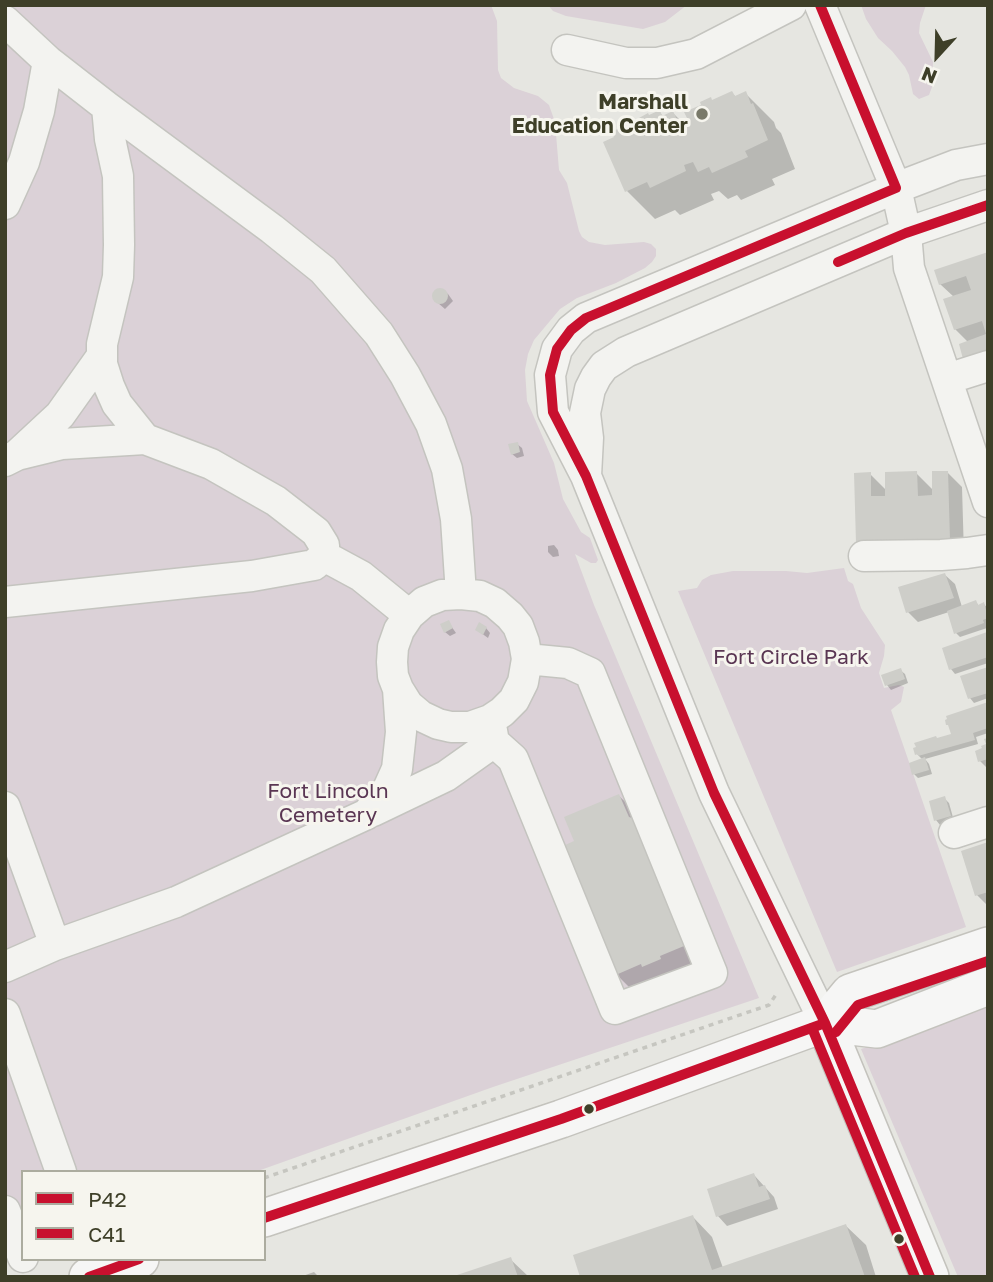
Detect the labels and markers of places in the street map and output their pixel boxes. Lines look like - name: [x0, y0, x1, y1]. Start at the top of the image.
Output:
- place label: Marshall Education Center: [512, 89, 688, 139]
- marker: Marshall Education Center: [694, 106, 710, 122]
- unlabelled marker: [582, 1102, 596, 1116]
- unlabelled marker: [892, 1232, 906, 1246]

